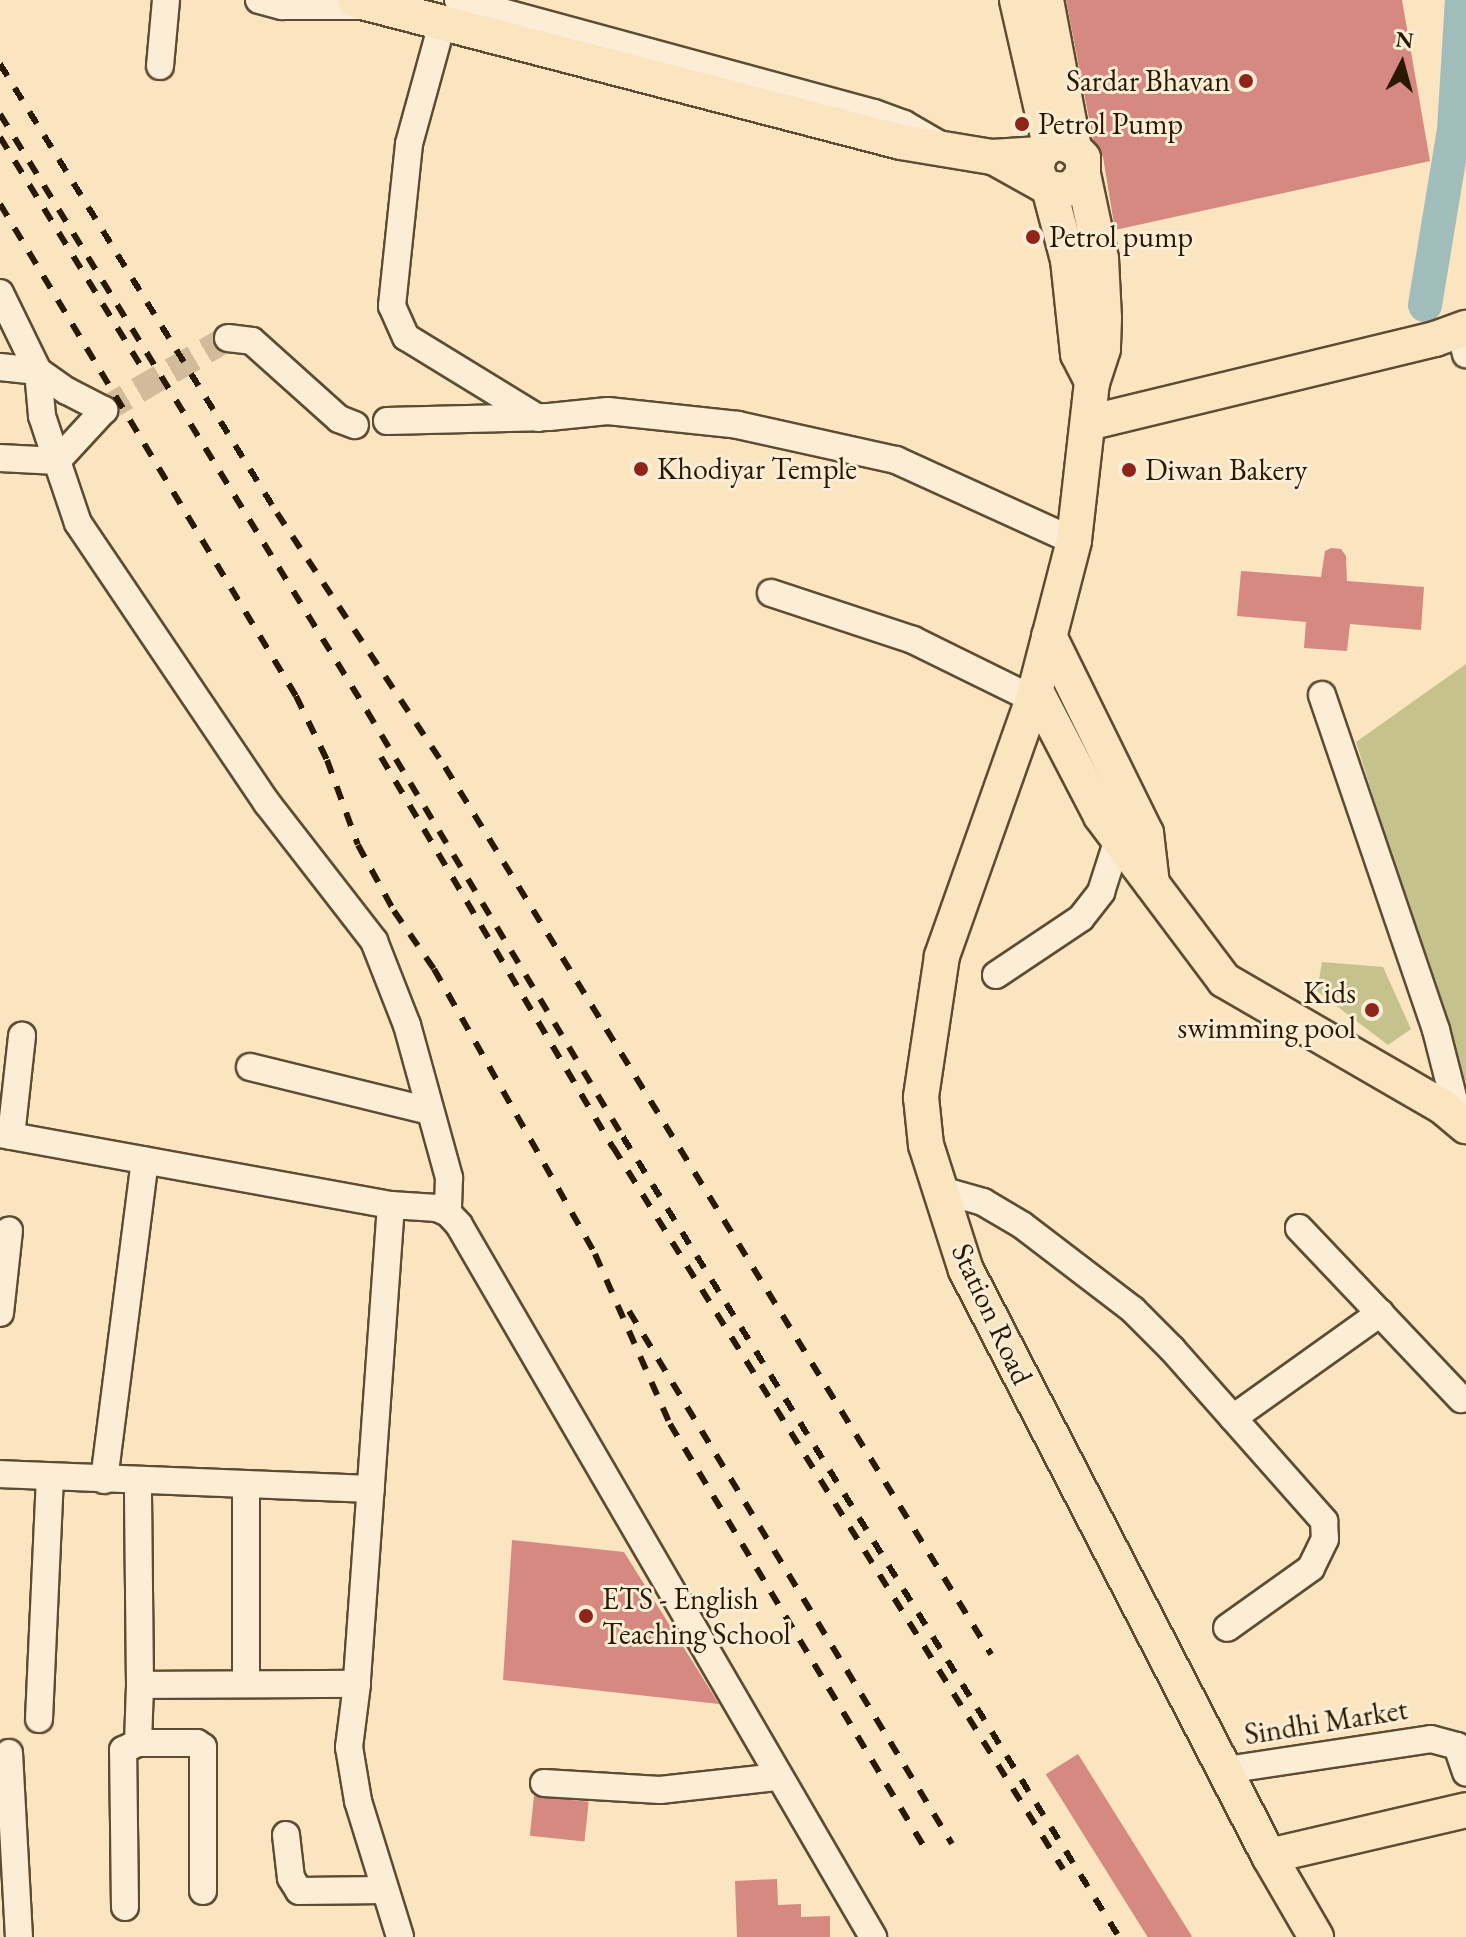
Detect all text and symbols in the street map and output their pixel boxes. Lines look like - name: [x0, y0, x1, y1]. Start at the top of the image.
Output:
- north arrow: [1362, 24, 1442, 104]
- text: N: [1394, 24, 1415, 55]
- place label: Sardar Bhavan: [1066, 63, 1230, 99]
- marker: Sardar Bhavan: [1237, 72, 1255, 90]
- place label: Petrol Pump: [1038, 106, 1183, 142]
- marker: Petrol Pump: [1013, 115, 1031, 133]
- place label: Petrol pump: [1049, 219, 1193, 255]
- marker: Petrol pump: [1024, 228, 1042, 246]
- place label: Khodiyar Temple: [657, 451, 857, 487]
- place label: Diwan Bakery: [1145, 452, 1307, 488]
- marker: Khodiyar Temple: [632, 460, 650, 478]
- marker: Diwan Bakery: [1120, 461, 1138, 479]
- place label: Kids swimming pool: [1177, 975, 1356, 1046]
- marker: Kids swimming pool: [1363, 1001, 1381, 1019]
- street label: Station Road: [944, 1238, 1040, 1390]
- place label: ETS - English Teaching School: [602, 1581, 791, 1652]
- marker: ETS - English Teaching School: [577, 1607, 595, 1625]
- street label: Sindhi Market: [1242, 1691, 1410, 1753]

